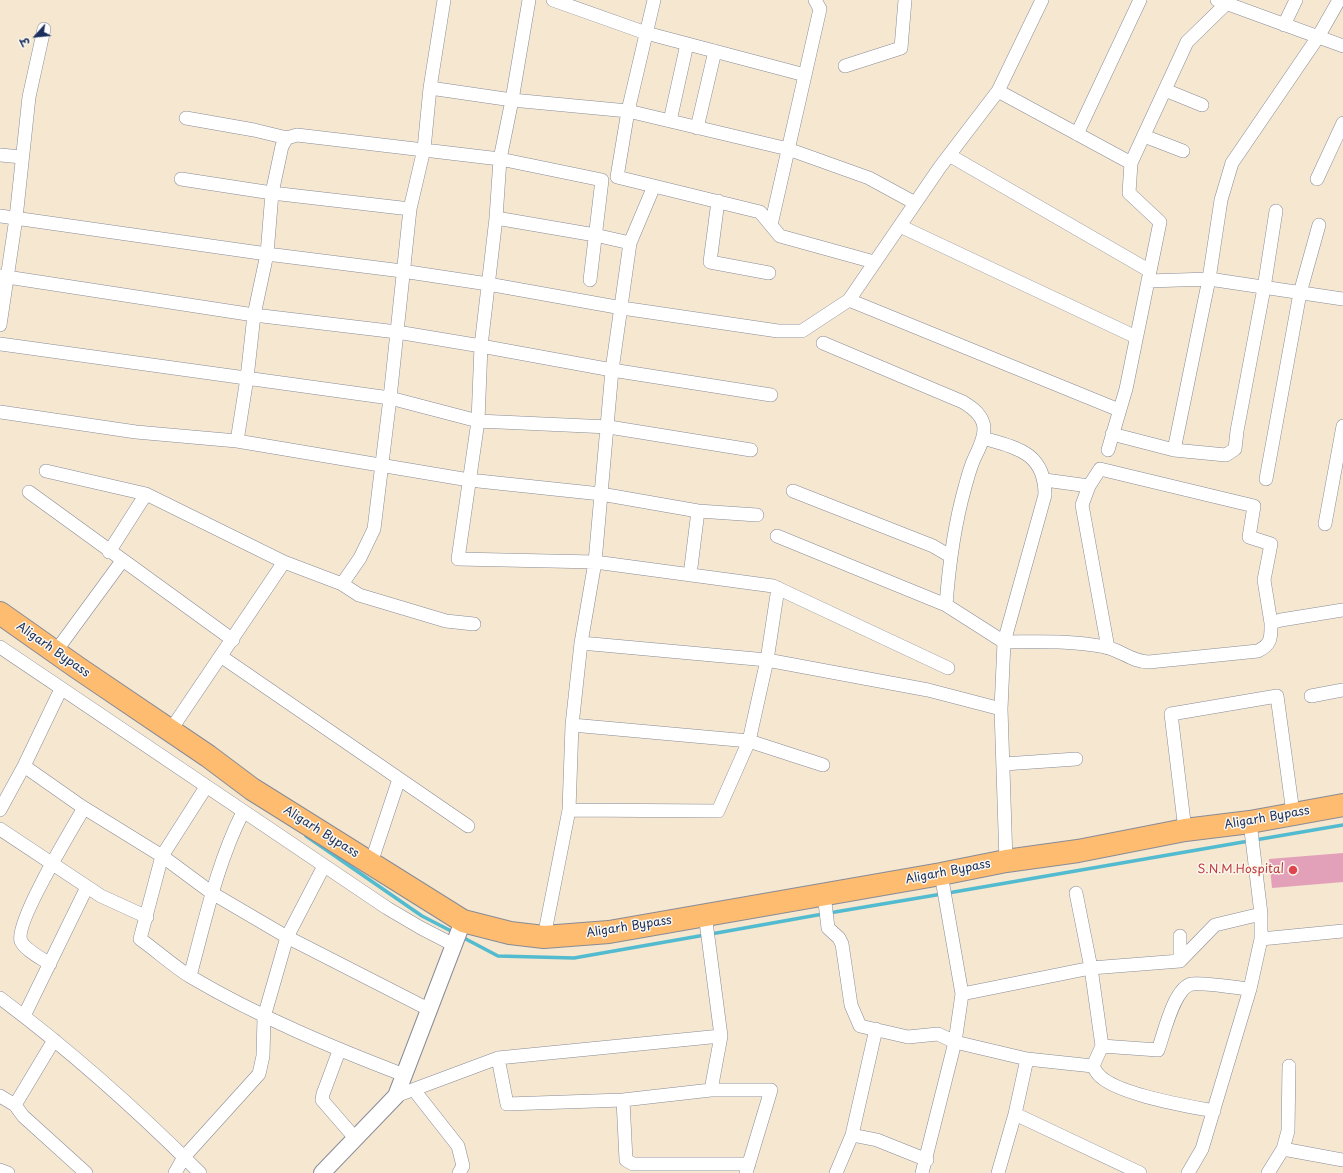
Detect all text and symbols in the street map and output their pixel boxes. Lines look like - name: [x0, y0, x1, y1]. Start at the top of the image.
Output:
- north arrow: [16, 16, 56, 56]
- text: उ: [16, 35, 34, 49]
- street label: Aligarh Bypass: [14, 619, 92, 681]
- street label: Aligarh Bypass: [281, 803, 361, 861]
- street label: Aligarh Bypass: [1223, 803, 1311, 833]
- street label: Aligarh Bypass: [904, 857, 992, 887]
- place label: S.N.M.Hospital: [1197, 863, 1284, 877]
- marker: S.N.M.Hospital: [1287, 864, 1299, 876]
- street label: Aligarh Bypass: [585, 913, 673, 941]

